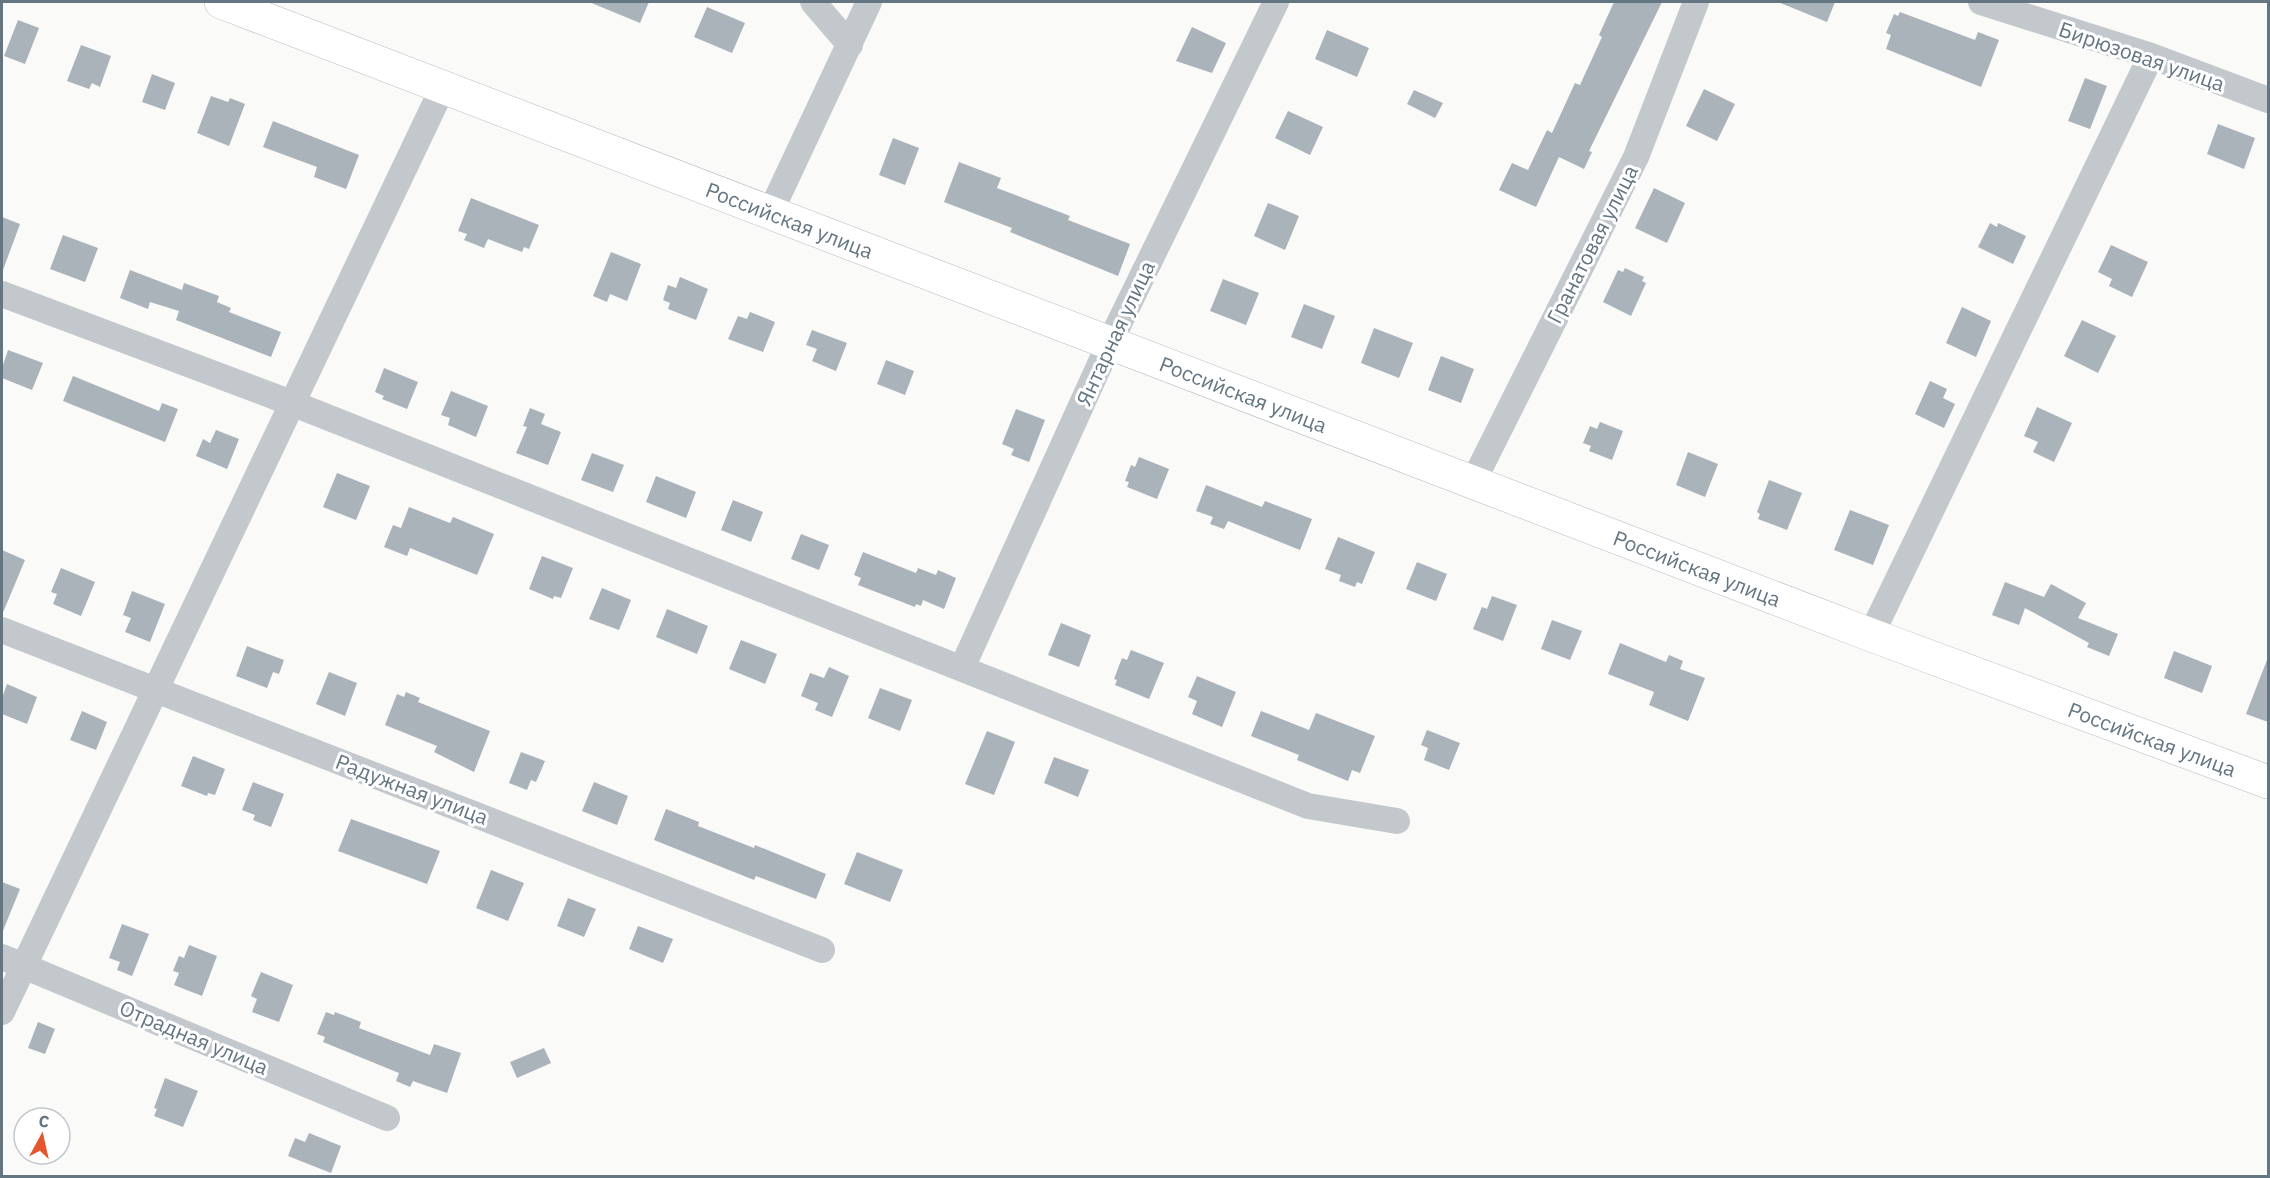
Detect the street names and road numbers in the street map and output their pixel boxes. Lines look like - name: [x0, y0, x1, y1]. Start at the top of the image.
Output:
- street label: Бирюзовая улица: [2055, 15, 2229, 97]
- street label: Гранатовая улица: [1540, 160, 1644, 328]
- street label: Российская улица: [702, 175, 877, 265]
- street label: Янтарная улица: [1069, 256, 1161, 410]
- street label: Российская улица: [1156, 349, 1331, 439]
- street label: Российская улица: [1609, 523, 1785, 613]
- street label: Российская улица: [2064, 695, 2240, 783]
- street label: Радужная улица: [332, 747, 492, 831]
- street label: Отрадная улица: [115, 993, 273, 1081]

